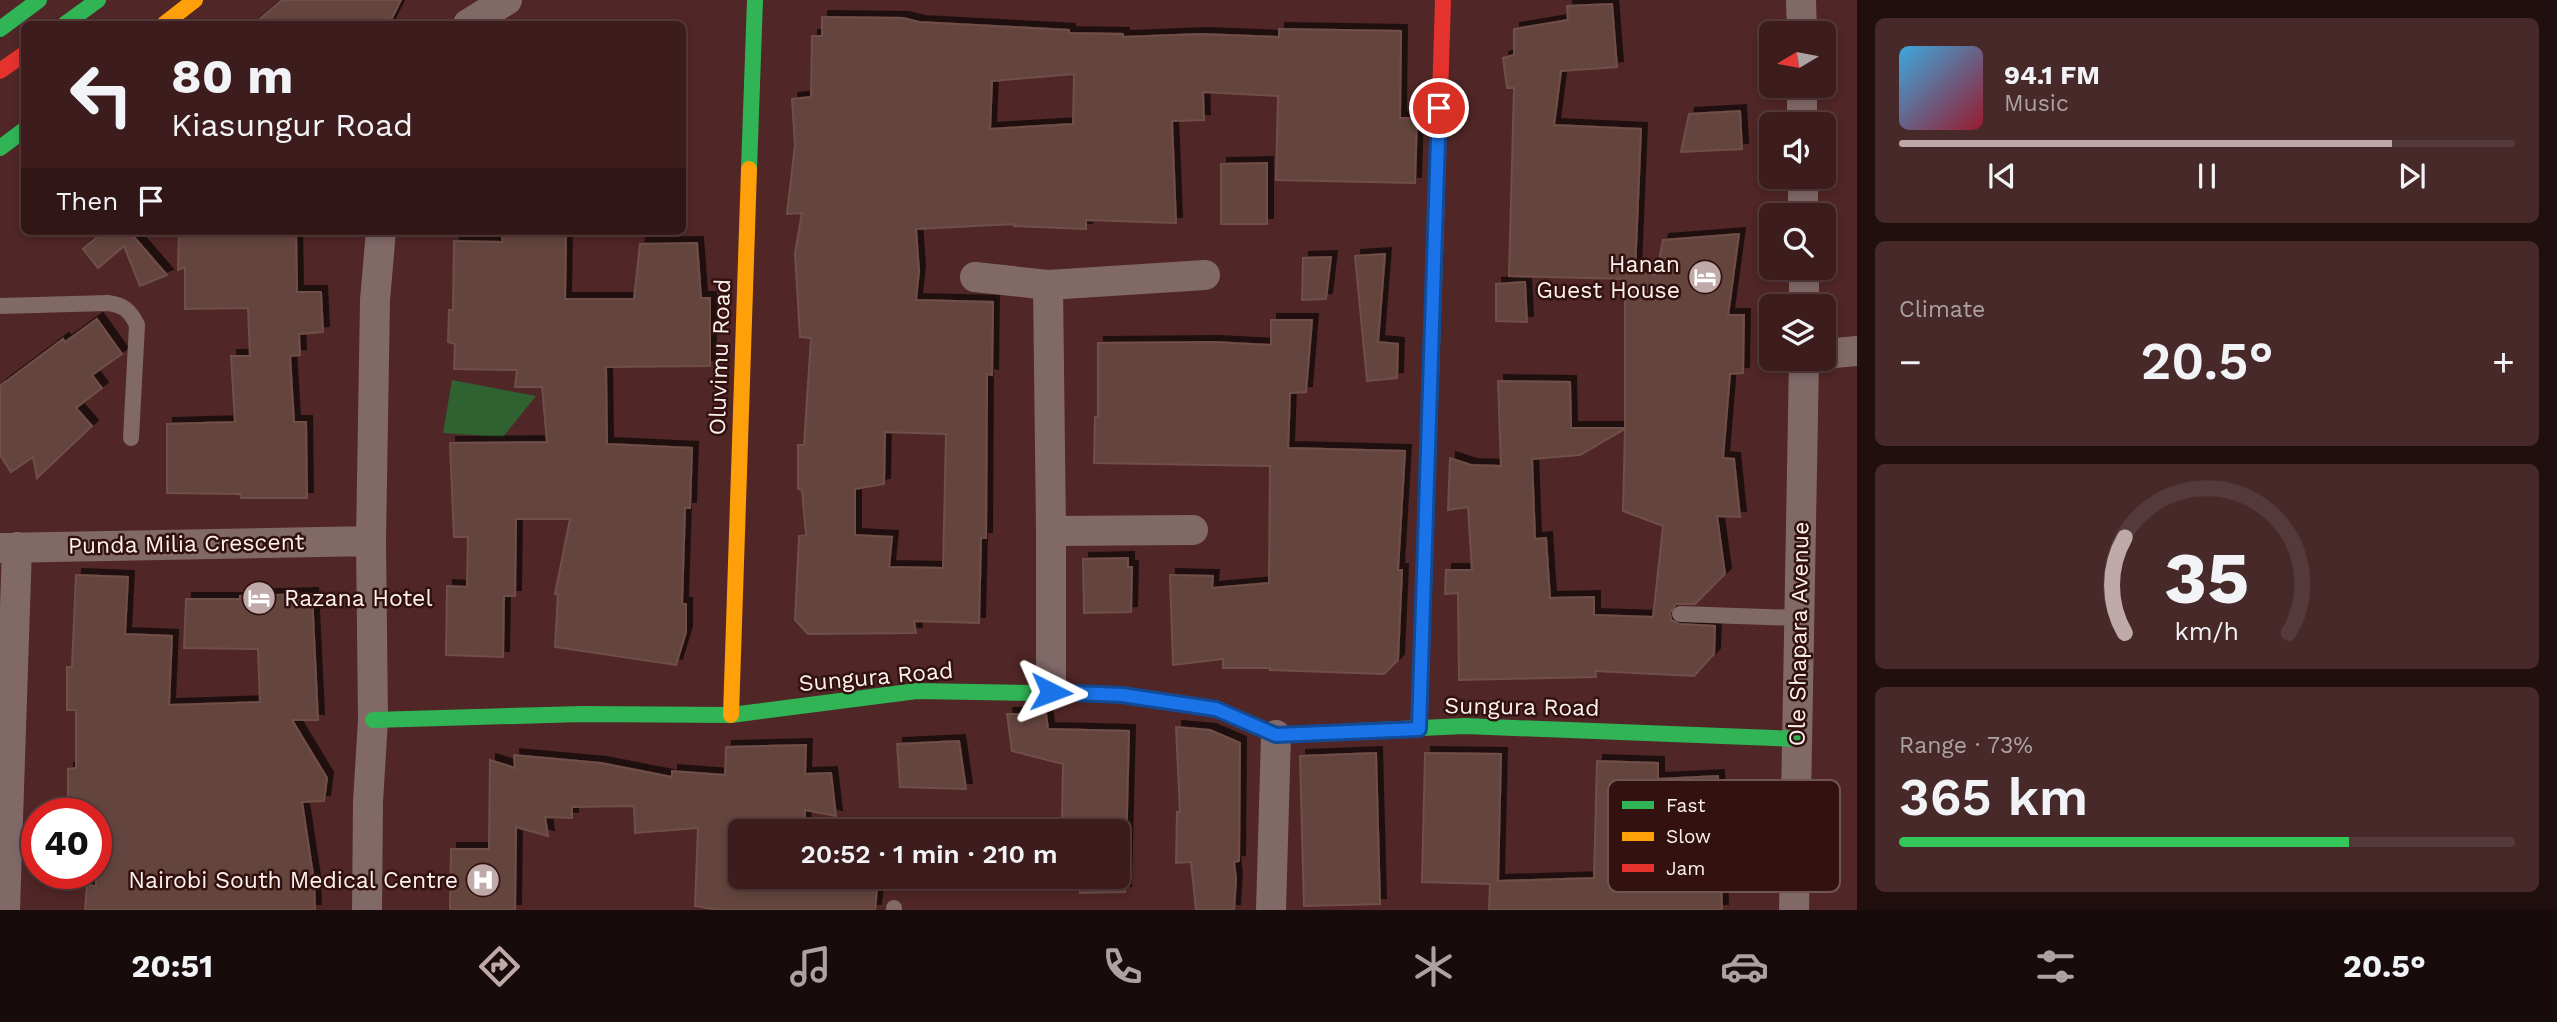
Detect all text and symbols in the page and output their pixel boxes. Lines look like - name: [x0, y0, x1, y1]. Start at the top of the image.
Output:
- north arrow: [1759, 21, 1836, 98]
- map controls: [1759, 21, 1836, 371]
- text: 80 m: [171, 47, 293, 105]
- icon: left: [56, 49, 147, 140]
- text: 94.1 FM: [2004, 60, 2100, 90]
- pin: [1409, 78, 1469, 138]
- icon: arrive: [1420, 89, 1458, 127]
- text: Music: [2004, 90, 2069, 117]
- text: Kiasungur Road: [171, 106, 413, 144]
- button: sound: [1759, 112, 1836, 189]
- icon: previous: [1983, 157, 2021, 195]
- icon: pause: [2188, 157, 2226, 195]
- icon: next: [2393, 157, 2431, 195]
- icon: arrive: [132, 182, 170, 220]
- text: Then: [56, 186, 118, 216]
- button: search: [1759, 203, 1836, 280]
- place label: Hanan Guest House: [1536, 251, 1680, 304]
- hotel icon: Hanan Guest House: [1686, 258, 1724, 296]
- street label: Oluvimu Road: [704, 278, 736, 436]
- button: layers: [1759, 294, 1836, 371]
- text: Climate: [1899, 296, 1985, 323]
- text: 20.5°: [2141, 331, 2273, 392]
- text: −: [1899, 340, 1922, 384]
- text: +: [2492, 340, 2515, 384]
- street label: Ole Shapara Avenue: [1784, 521, 1814, 747]
- street label: Punda Milia Crescent: [68, 528, 305, 560]
- text: 35: [2164, 535, 2250, 621]
- hotel icon: Razana Hotel: [240, 579, 278, 617]
- place label: Razana Hotel: [284, 585, 432, 612]
- text: km/h: [2175, 616, 2239, 645]
- position arrow: [1014, 655, 1088, 729]
- street label: Sungura Road: [798, 657, 954, 697]
- street label: Sungura Road: [1444, 692, 1600, 722]
- text: Range · 73%: [1899, 732, 2033, 759]
- text: 365 km: [1899, 767, 2088, 828]
- legend: [1608, 780, 1840, 892]
- text: Fast: [1666, 794, 1705, 817]
- speed limit sign: 40: [21, 798, 112, 889]
- text: Slow: [1666, 825, 1711, 848]
- text: 20:52 · 1 min · 210 m: [800, 839, 1058, 869]
- text: Jam: [1666, 857, 1705, 880]
- hospital icon: Nairobi South Medical Centre: [464, 861, 502, 899]
- place label: Nairobi South Medical Centre: [128, 867, 458, 894]
- icon: directions: [475, 942, 524, 991]
- icon: music: [786, 942, 835, 991]
- icon: phone: [1098, 942, 1147, 991]
- icon: climate: [1409, 942, 1458, 991]
- icon: car: [1720, 942, 1769, 991]
- icon: filters: [2031, 942, 2080, 991]
- text: 20:51: [131, 947, 213, 985]
- text: 20.5°: [2343, 947, 2426, 985]

